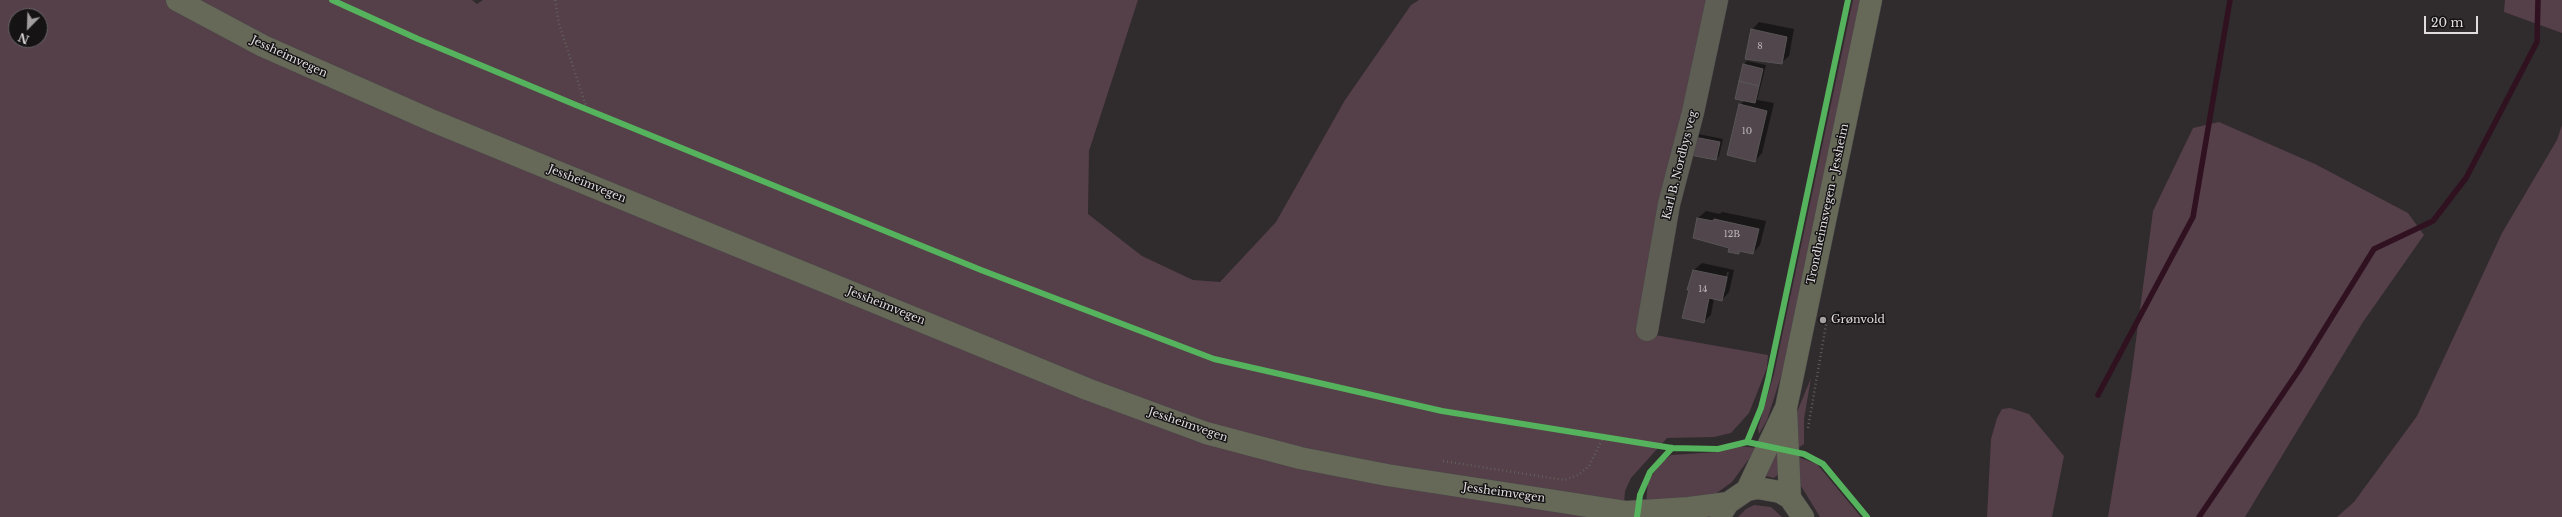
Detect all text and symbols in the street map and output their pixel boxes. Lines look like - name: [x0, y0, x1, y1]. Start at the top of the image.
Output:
- north arrow: [8, 8, 48, 48]
- scale bar: [2426, 8, 2480, 34]
- text: 20 m: [2431, 15, 2463, 30]
- text: N: [16, 30, 31, 47]
- street label: Jessheimvegen: [249, 34, 329, 80]
- house number: 8: [1757, 41, 1763, 51]
- street label: Karl B. Nordbys veg: [1660, 109, 1700, 221]
- street label: Trondheimsvegen - Jessheim: [1804, 122, 1852, 286]
- house number: 10: [1742, 126, 1752, 136]
- street label: Jessheimvegen: [546, 162, 628, 206]
- house number: 12B: [1724, 229, 1740, 239]
- street label: Jessheimvegen: [845, 284, 927, 328]
- house number: 14: [1698, 284, 1708, 294]
- place label: Grønvold: [1831, 313, 1885, 327]
- marker: Grønvold: [1818, 315, 1828, 325]
- street label: Jessheimvegen: [1147, 405, 1229, 445]
- street label: Jessheimvegen: [1462, 481, 1546, 505]

